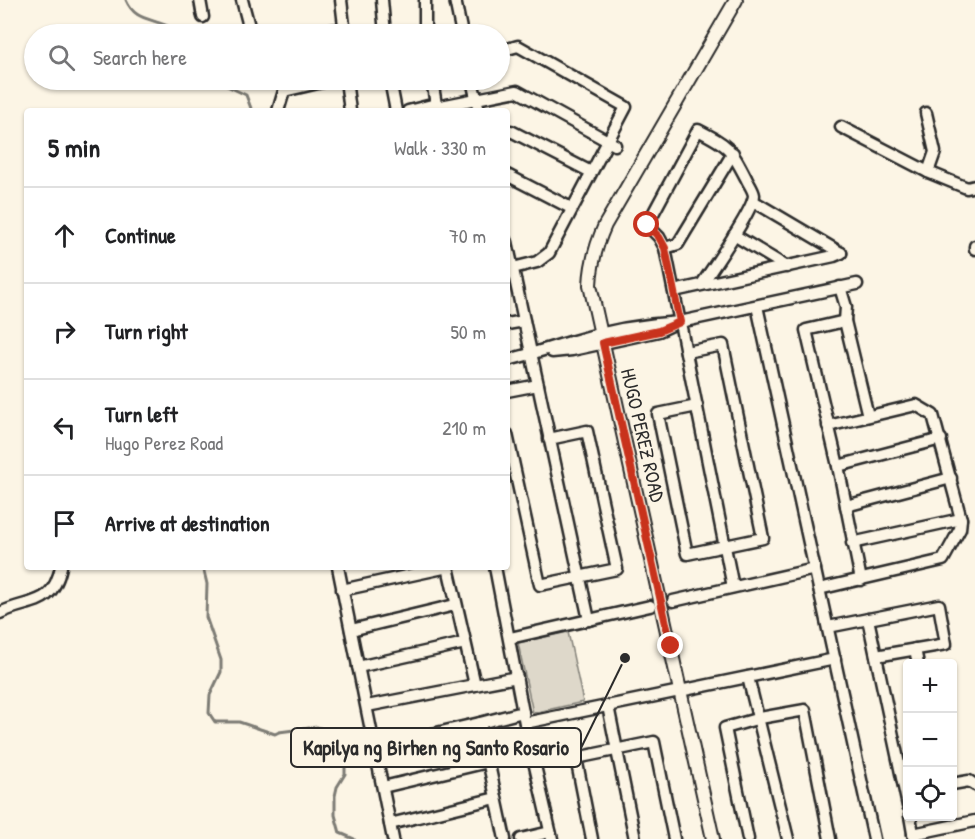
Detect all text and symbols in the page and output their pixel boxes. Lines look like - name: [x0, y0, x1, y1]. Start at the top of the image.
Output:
- search box: [24, 24, 510, 90]
- icon: search: [45, 41, 78, 74]
- text: Search here: [93, 42, 187, 72]
- text: 5 min: [48, 130, 100, 165]
- text: Walk · 330 m: [394, 134, 486, 161]
- route start: [633, 211, 659, 237]
- icon: ahead: [48, 219, 81, 252]
- text: Continue: [105, 220, 176, 250]
- text: 70 m: [449, 222, 486, 249]
- icon: right: [48, 315, 81, 348]
- text: Turn right: [105, 316, 188, 346]
- text: 50 m: [450, 318, 486, 345]
- street label: HUGO PEREZ ROAD: [615, 365, 672, 505]
- text: Turn left: [105, 399, 178, 429]
- icon: left: [48, 411, 81, 444]
- text: 210 m: [442, 414, 486, 441]
- text: Hugo Perez Road: [105, 429, 223, 456]
- icon: arrive: [48, 507, 81, 540]
- text: Arrive at destination: [105, 508, 270, 538]
- route end: [657, 632, 683, 658]
- map controls: [903, 659, 957, 821]
- button: +: [903, 659, 957, 713]
- button: −: [903, 713, 957, 767]
- callout: Kapilya ng Birhen ng Santo Rosario: [291, 728, 581, 767]
- text: Kapilya ng Birhen ng Santo Rosario: [303, 733, 570, 763]
- button: locate: [903, 767, 957, 821]

